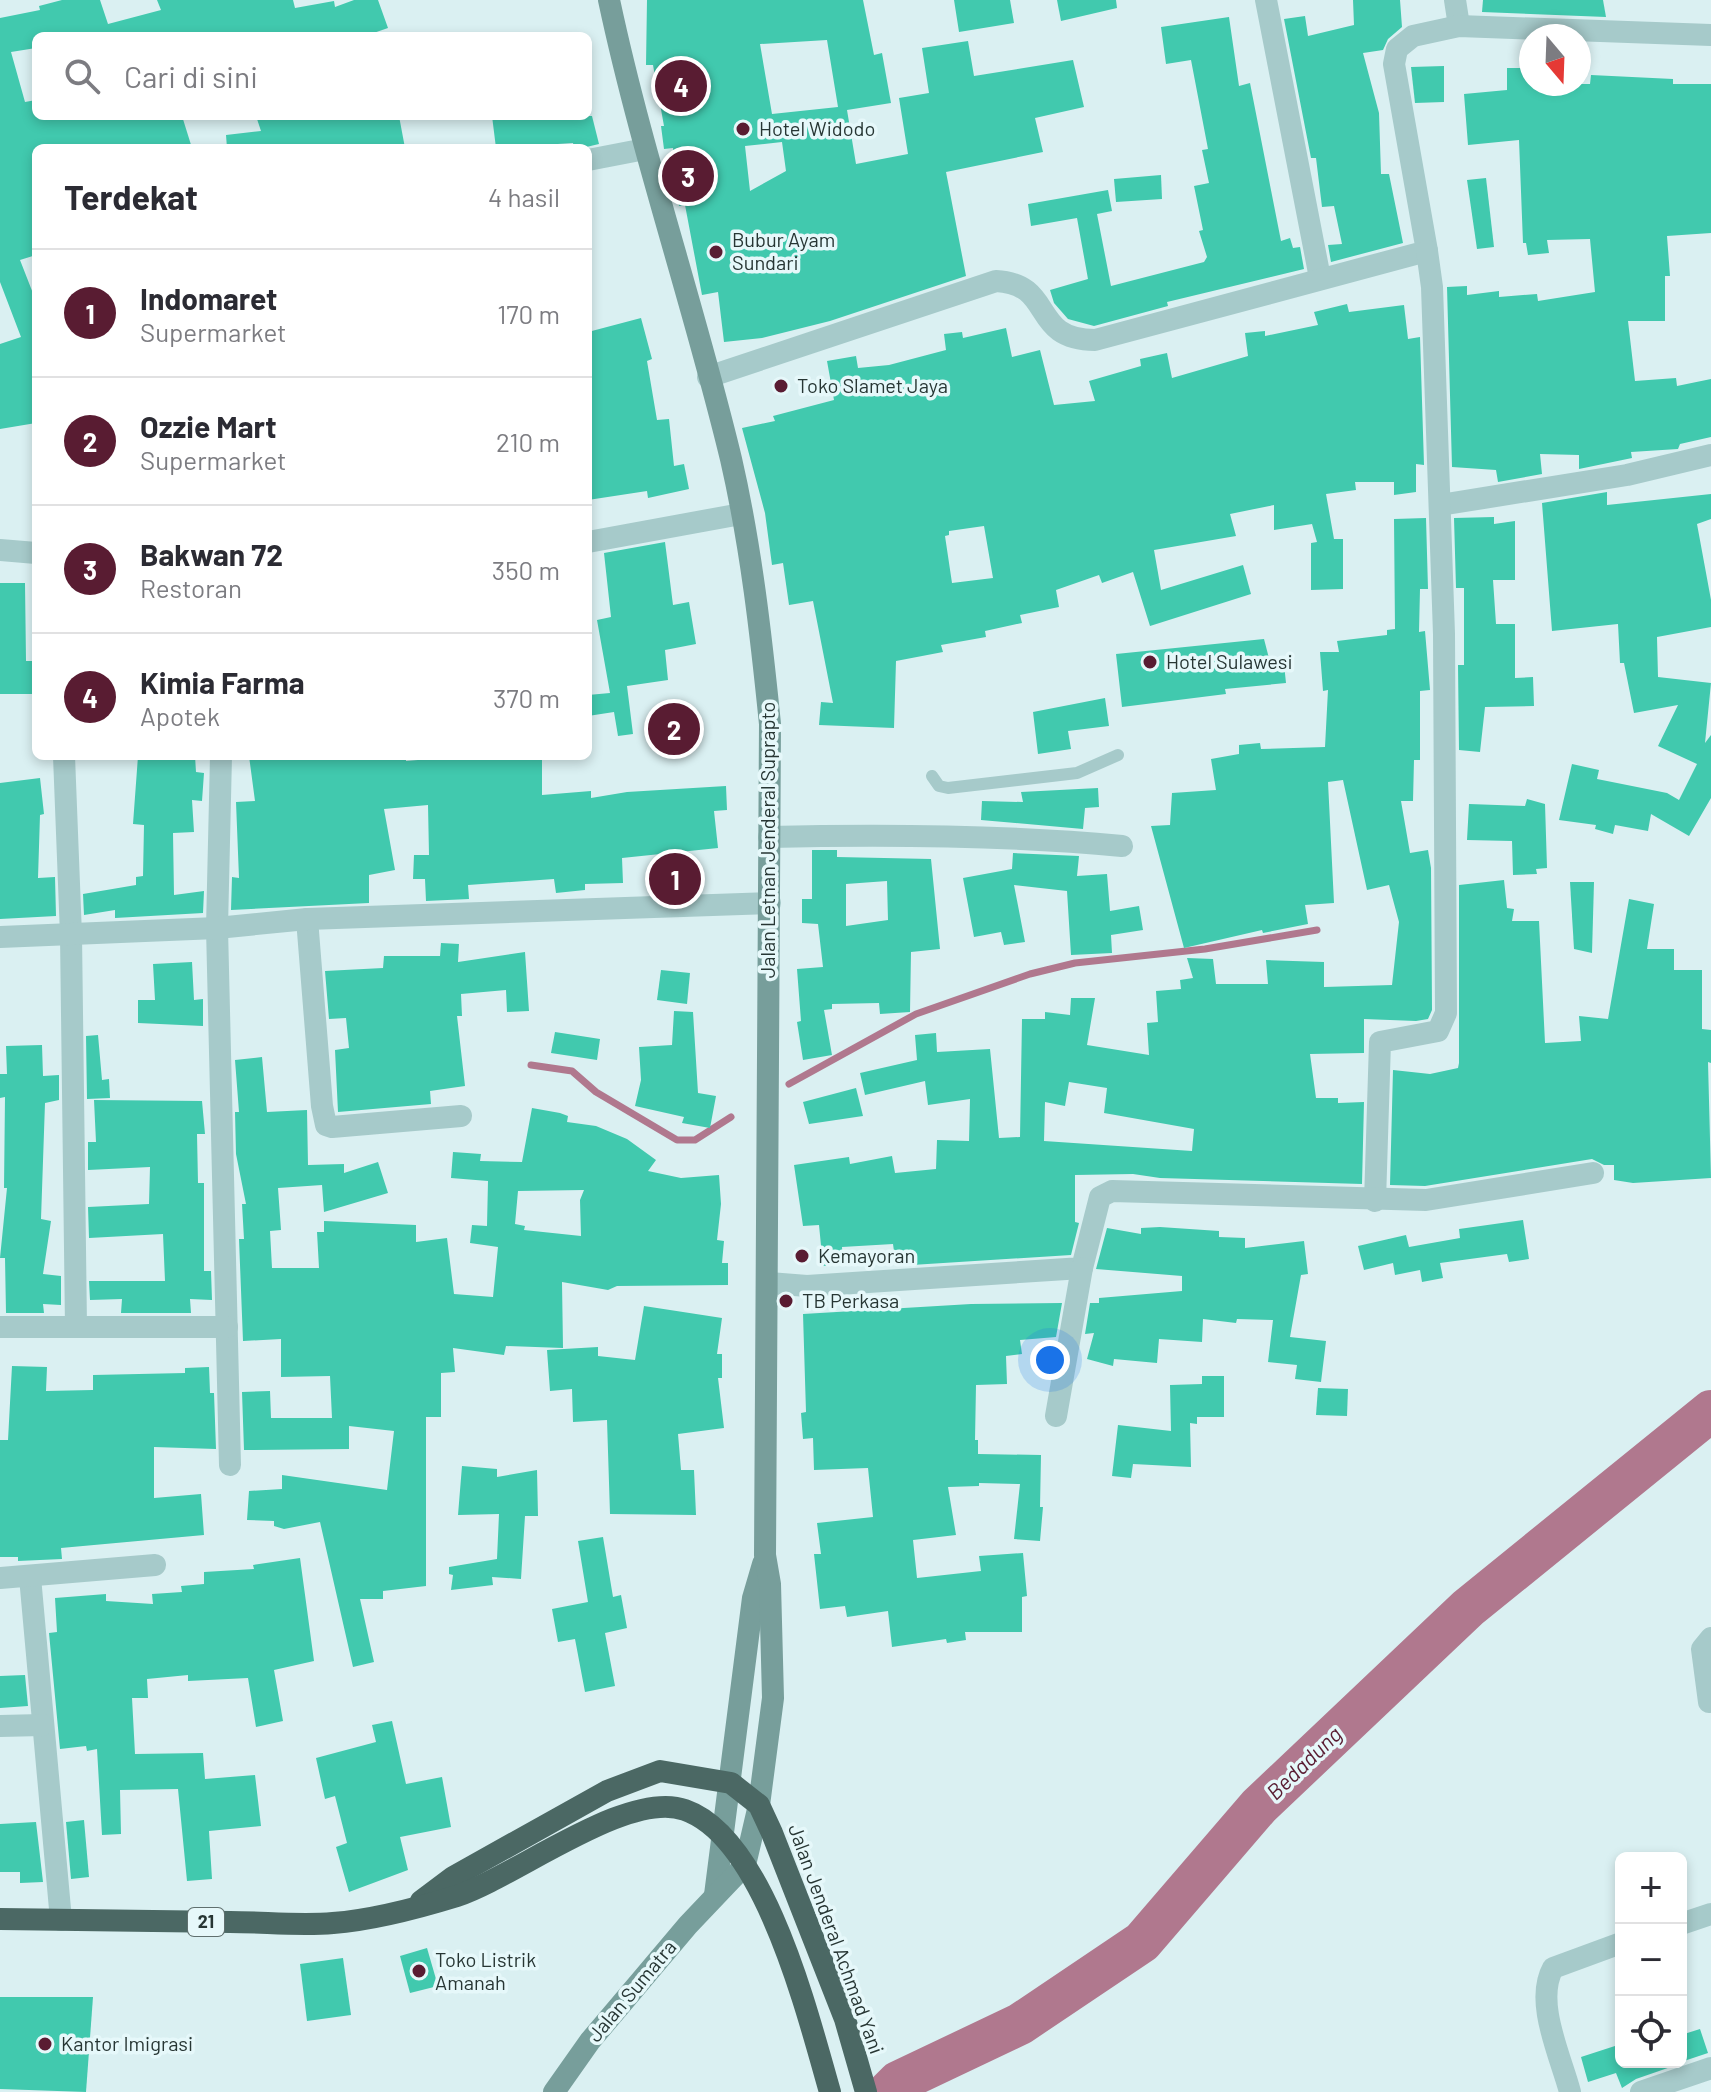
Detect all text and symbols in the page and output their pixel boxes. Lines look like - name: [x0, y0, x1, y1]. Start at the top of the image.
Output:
- north arrow: [1519, 24, 1591, 96]
- search box: [32, 32, 592, 120]
- icon: search: [60, 54, 104, 98]
- pin: 4: [655, 56, 707, 116]
- text: Cari di sini: [124, 58, 258, 94]
- place label: Hotel Widodo: [759, 116, 875, 140]
- marker: Hotel Widodo: [734, 120, 752, 138]
- pin: 3: [662, 146, 714, 206]
- text: Terdekat: [64, 176, 198, 217]
- text: 4 hasil: [488, 181, 560, 212]
- place label: Bubur Ayam Sundari: [732, 227, 835, 274]
- marker: Bubur Ayam Sundari: [707, 243, 725, 261]
- text: Indomaret: [140, 280, 277, 316]
- text: 1: [85, 298, 95, 329]
- text: 170 m: [497, 298, 560, 329]
- text: Supermarket: [140, 316, 287, 347]
- place label: Toko Slamet Jaya: [797, 373, 948, 397]
- marker: Toko Slamet Jaya: [772, 377, 790, 395]
- text: Ozzie Mart: [140, 408, 277, 444]
- text: 2: [83, 426, 97, 457]
- text: 210 m: [496, 426, 560, 457]
- text: Supermarket: [140, 444, 287, 475]
- text: Bakwan 72: [140, 536, 283, 572]
- text: 3: [83, 554, 97, 585]
- text: 350 m: [492, 554, 560, 585]
- text: Restoran: [140, 572, 242, 603]
- place label: Hotel Sulawesi: [1166, 649, 1292, 673]
- marker: Hotel Sulawesi: [1141, 653, 1159, 671]
- text: Kimia Farma: [140, 664, 305, 700]
- text: 4: [82, 682, 98, 713]
- text: 370 m: [493, 682, 560, 713]
- pin: 2: [648, 699, 700, 759]
- text: Apotek: [140, 700, 220, 731]
- street label: Jalan Letnan Jenderal Suprapto: [755, 702, 779, 978]
- pin: 1: [649, 849, 701, 909]
- place label: Kemayoran: [818, 1243, 915, 1267]
- marker: Kemayoran: [793, 1247, 811, 1265]
- place label: TB Perkasa: [802, 1288, 899, 1312]
- marker: TB Perkasa: [777, 1292, 795, 1310]
- your location: [1030, 1340, 1070, 1380]
- water label: Bedadung: [1260, 1720, 1346, 1804]
- street label: Jalan Jenderal Achmad Yani: [784, 1820, 890, 2057]
- map controls: [1615, 1852, 1687, 2068]
- button: +: [1615, 1852, 1687, 1924]
- road number: 21: [188, 1908, 224, 1936]
- button: −: [1615, 1924, 1687, 1996]
- street label: Jalan Sumatra: [582, 1935, 681, 2046]
- place label: Toko Listrik Amanah: [435, 1947, 536, 1994]
- marker: Toko Listrik Amanah: [410, 1962, 428, 1980]
- button: locate: [1615, 1996, 1687, 2068]
- place label: Kantor Imigrasi: [61, 2031, 193, 2055]
- marker: Kantor Imigrasi: [36, 2035, 54, 2053]

